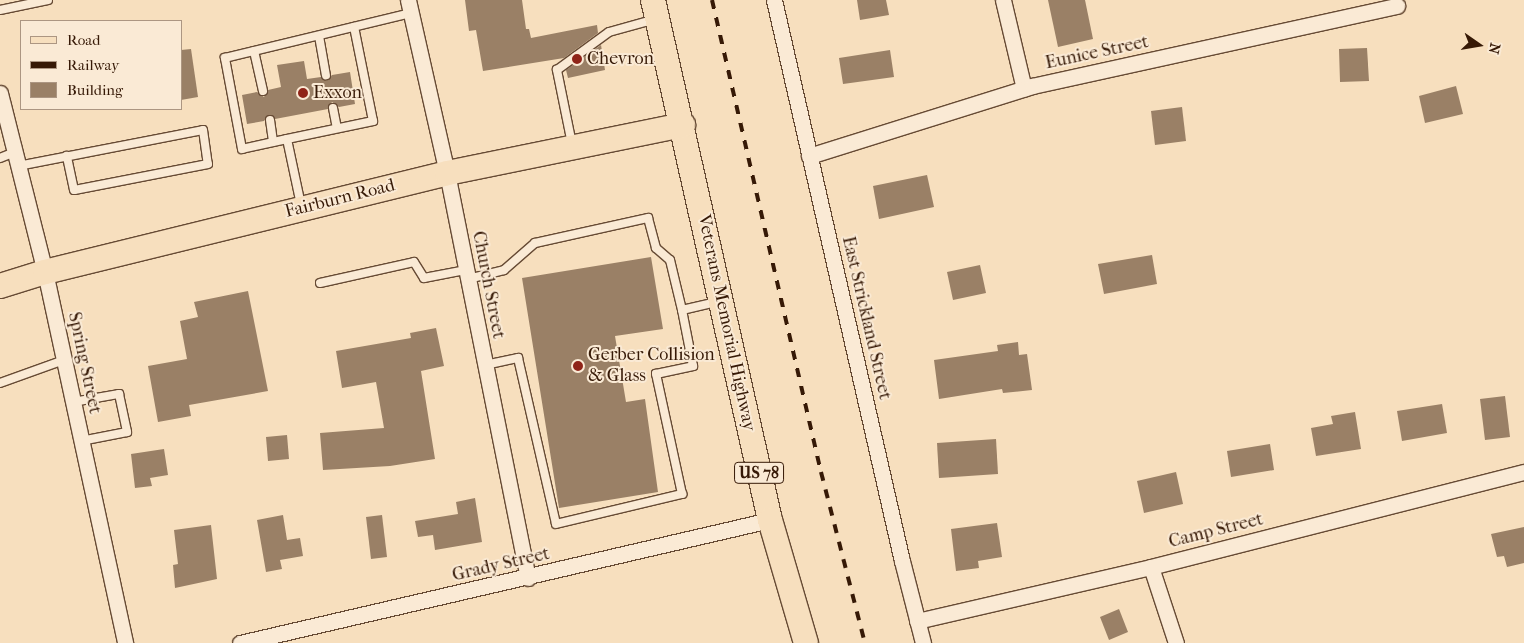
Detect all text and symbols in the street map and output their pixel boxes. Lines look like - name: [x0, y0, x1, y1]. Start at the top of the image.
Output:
- legend: [20, 20, 182, 110]
- north arrow: [1454, 20, 1504, 70]
- text: Road: [67, 31, 100, 49]
- street label: Eunice Street: [1043, 32, 1151, 74]
- text: N: [1485, 41, 1504, 56]
- place label: Chevron: [587, 48, 654, 70]
- marker: Chevron: [571, 53, 583, 65]
- text: Railway: [67, 56, 119, 74]
- text: Building: [67, 81, 123, 99]
- place label: Exxon: [313, 82, 362, 104]
- marker: Exxon: [297, 87, 309, 99]
- street label: Fairburn Road: [283, 175, 397, 223]
- street label: Veterans Memorial Highway: [692, 213, 760, 433]
- street label: Church Street: [467, 229, 509, 341]
- street label: East Strickland Street: [837, 234, 895, 402]
- street label: Spring Street: [63, 310, 105, 416]
- place label: Gerber Collision & Glass: [588, 345, 715, 388]
- marker: Gerber Collision & Glass: [572, 360, 584, 372]
- road number: US 78: [734, 459, 784, 486]
- street label: Camp Street: [1167, 509, 1265, 553]
- street label: Grady Street: [450, 543, 552, 587]

